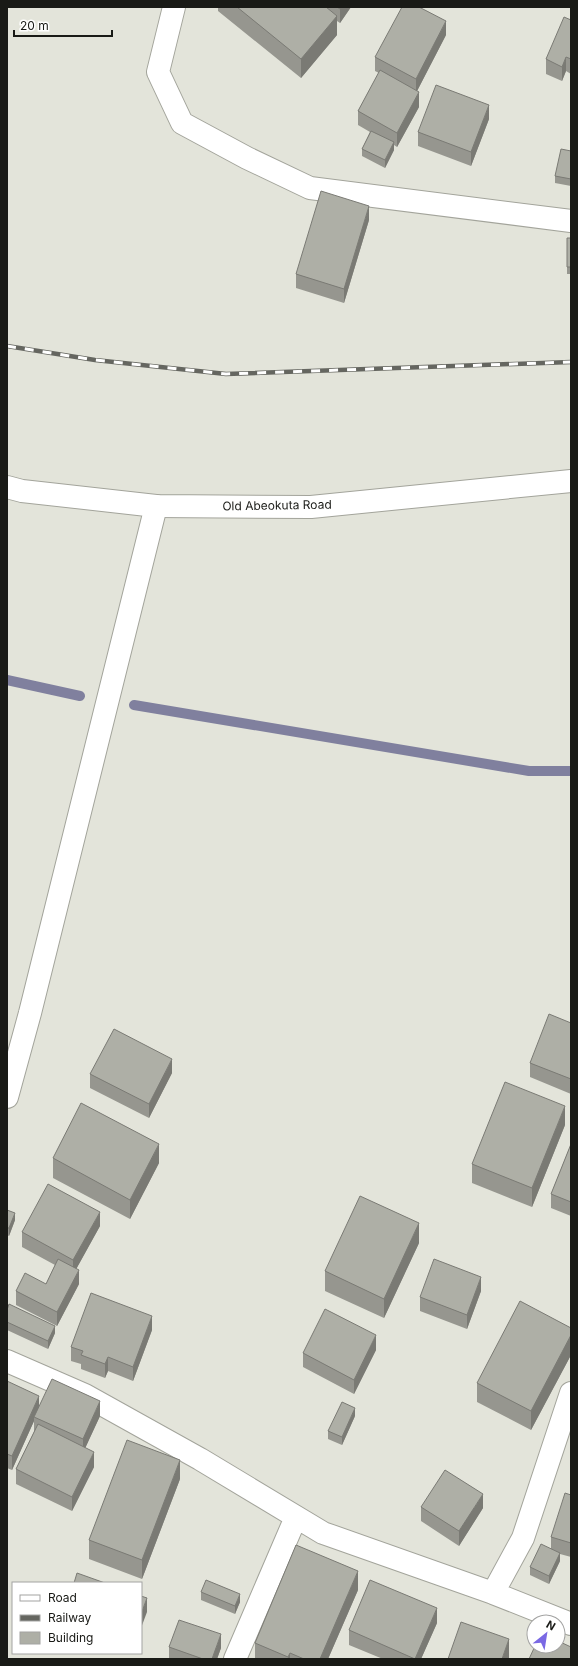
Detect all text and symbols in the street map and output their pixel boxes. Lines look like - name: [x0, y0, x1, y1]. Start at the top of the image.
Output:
- scale bar: [14, 12, 112, 38]
- text: 20 m: [20, 18, 49, 33]
- street label: Old Abeokuta Road: [222, 497, 332, 513]
- legend: [12, 1582, 142, 1654]
- text: Road: [48, 1590, 77, 1605]
- text: Railway: [48, 1610, 92, 1625]
- north arrow: [526, 1614, 566, 1654]
- text: N: [544, 1617, 558, 1633]
- text: Building: [48, 1630, 93, 1645]

